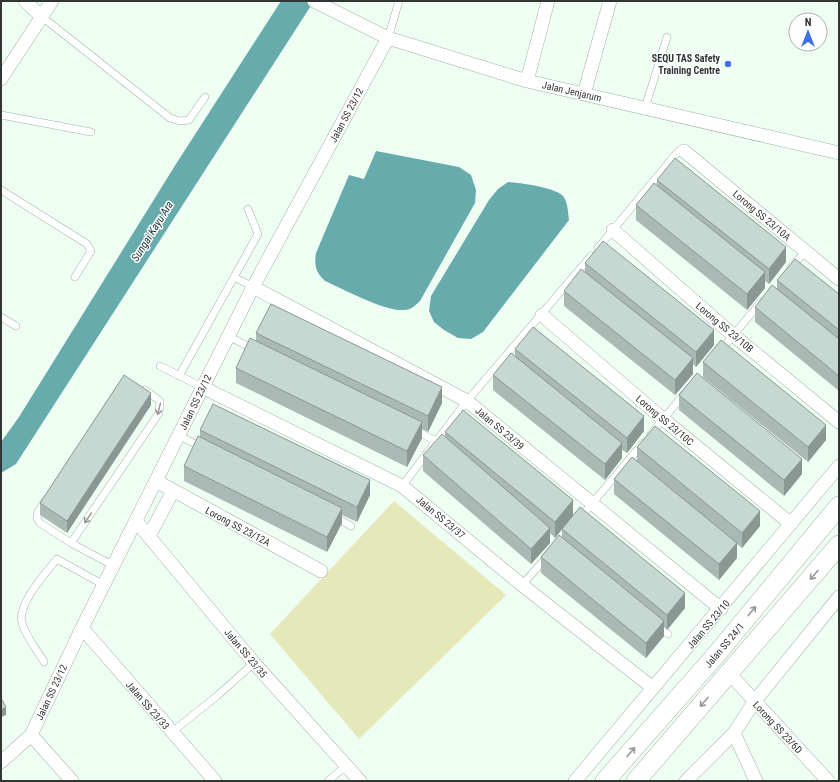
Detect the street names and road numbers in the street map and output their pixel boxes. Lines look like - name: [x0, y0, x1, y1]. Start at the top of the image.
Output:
- street label: Jalan Jenjarum: [541, 79, 603, 104]
- street label: Jalan SS 23/12: [328, 86, 365, 144]
- street label: Lorong SS 23/10A: [731, 188, 793, 243]
- street label: Lorong SS 23/10B: [694, 300, 756, 355]
- street label: Jalan SS 23/12: [177, 373, 214, 432]
- street label: Lorong SS 23/10C: [634, 393, 696, 448]
- street label: Jalan SS 23/39: [473, 405, 526, 452]
- street label: Jalan SS 23/37: [414, 494, 467, 541]
- street label: Lorong SS 23/12A: [204, 505, 272, 548]
- street label: Jalan SS 23/10: [685, 598, 732, 651]
- street label: Jalan SS 24/1: [702, 621, 746, 670]
- street label: Jalan SS 23/35: [222, 627, 269, 680]
- street label: Jalan SS 23/12: [34, 663, 69, 722]
- street label: Jalan SS 23/33: [124, 679, 171, 732]
- street label: Lorong SS 23/6D: [751, 699, 805, 756]

